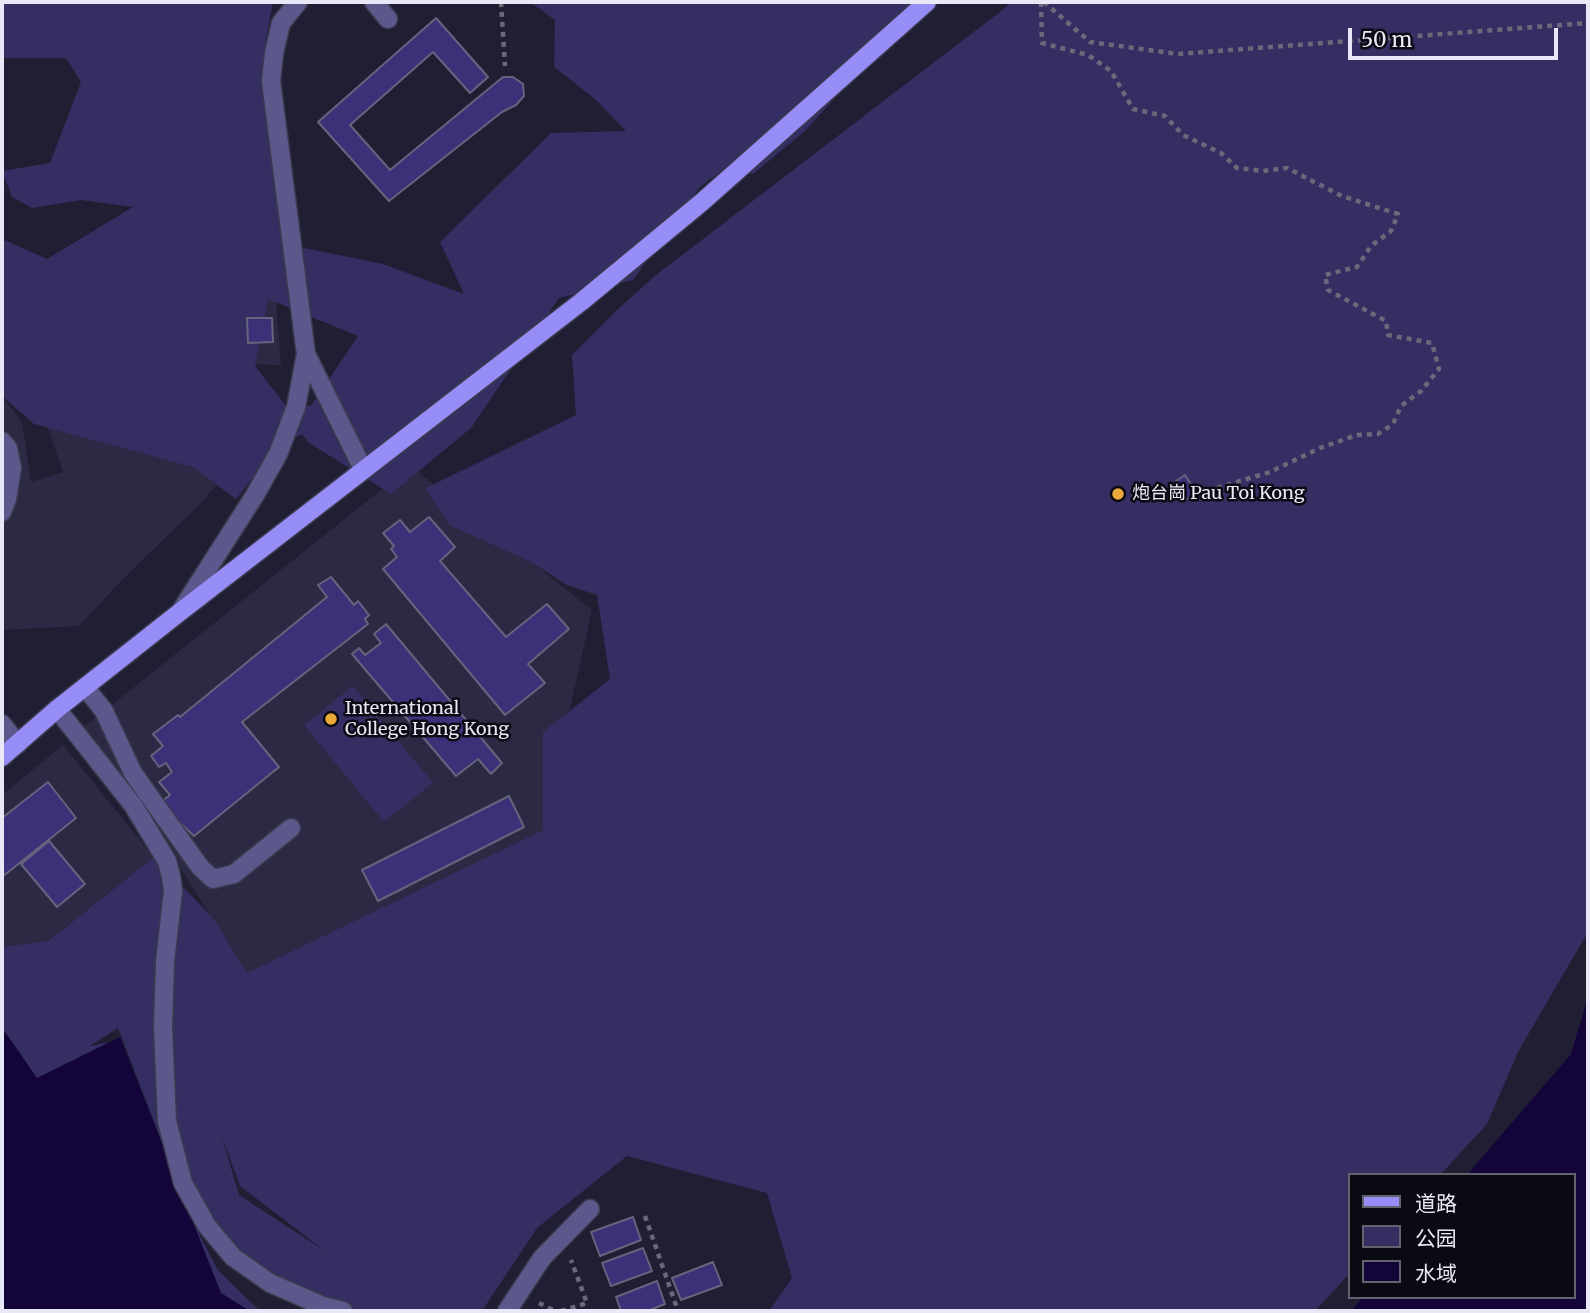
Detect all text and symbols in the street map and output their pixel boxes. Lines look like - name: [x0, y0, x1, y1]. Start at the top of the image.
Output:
- scale bar: [1352, 14, 1562, 58]
- text: 50 m: [1361, 26, 1412, 53]
- place label: 炮台崗 Pau Toi Kong: [1132, 483, 1305, 505]
- marker: 炮台崗 Pau Toi Kong: [1110, 486, 1126, 502]
- place label: International College Hong Kong: [345, 698, 509, 740]
- marker: International College Hong Kong: [323, 711, 339, 727]
- legend: [1348, 1173, 1576, 1299]
- text: 道路: [1415, 1190, 1457, 1217]
- text: 公园: [1415, 1225, 1457, 1252]
- text: 水域: [1415, 1260, 1457, 1287]

